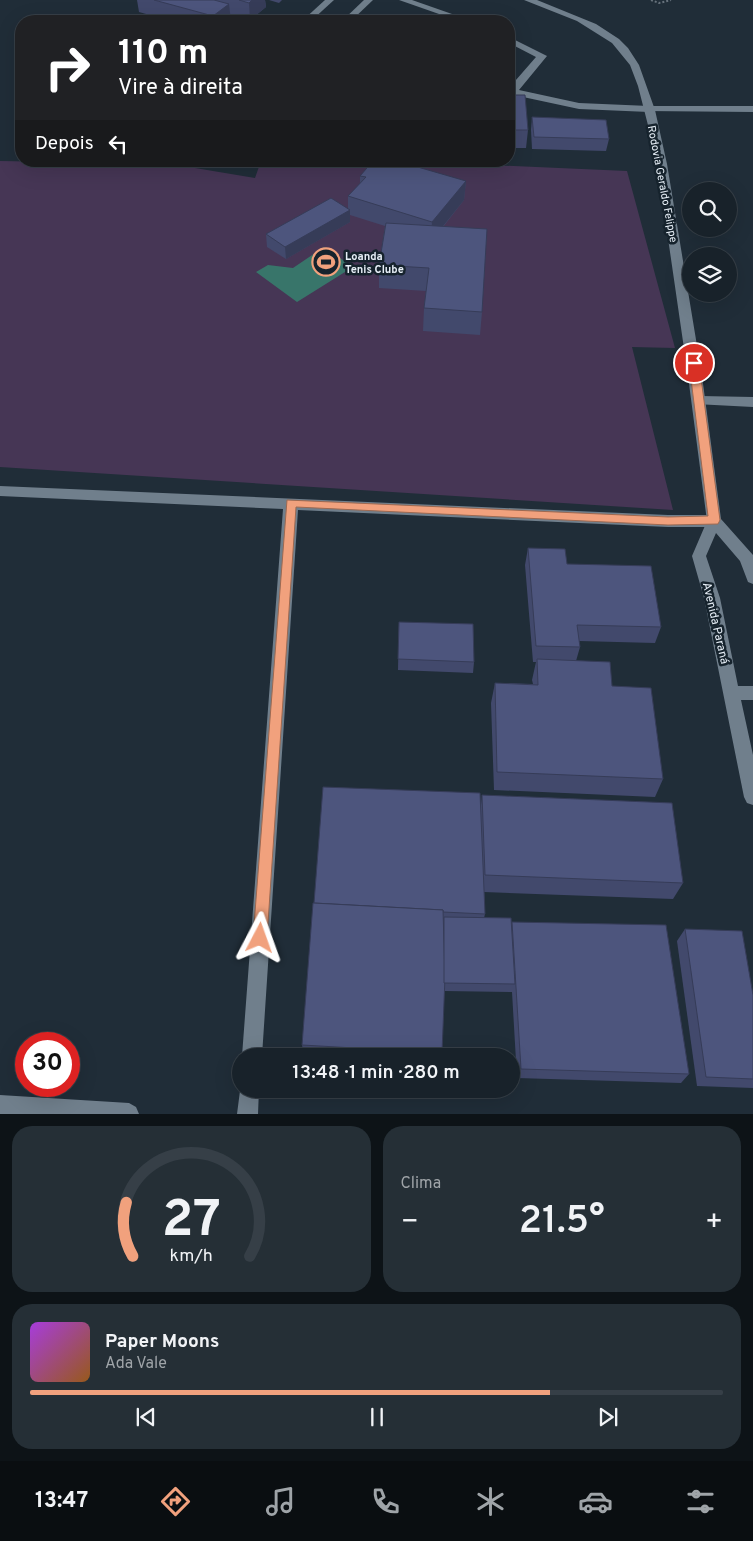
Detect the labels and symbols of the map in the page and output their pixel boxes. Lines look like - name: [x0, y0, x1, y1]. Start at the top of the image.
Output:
- street label: Rodovia Geraldo Felippe: [644, 124, 680, 244]
- sports icon: Loanda Tenis Clube: [311, 247, 341, 277]
- place label: Loanda Tenis Clube: [345, 250, 404, 277]
- pin: [673, 342, 715, 384]
- street label: Avenida Paraná: [698, 581, 732, 666]
- position arrow: [233, 911, 285, 963]
- speed limit sign: 30: [15, 1032, 80, 1097]

